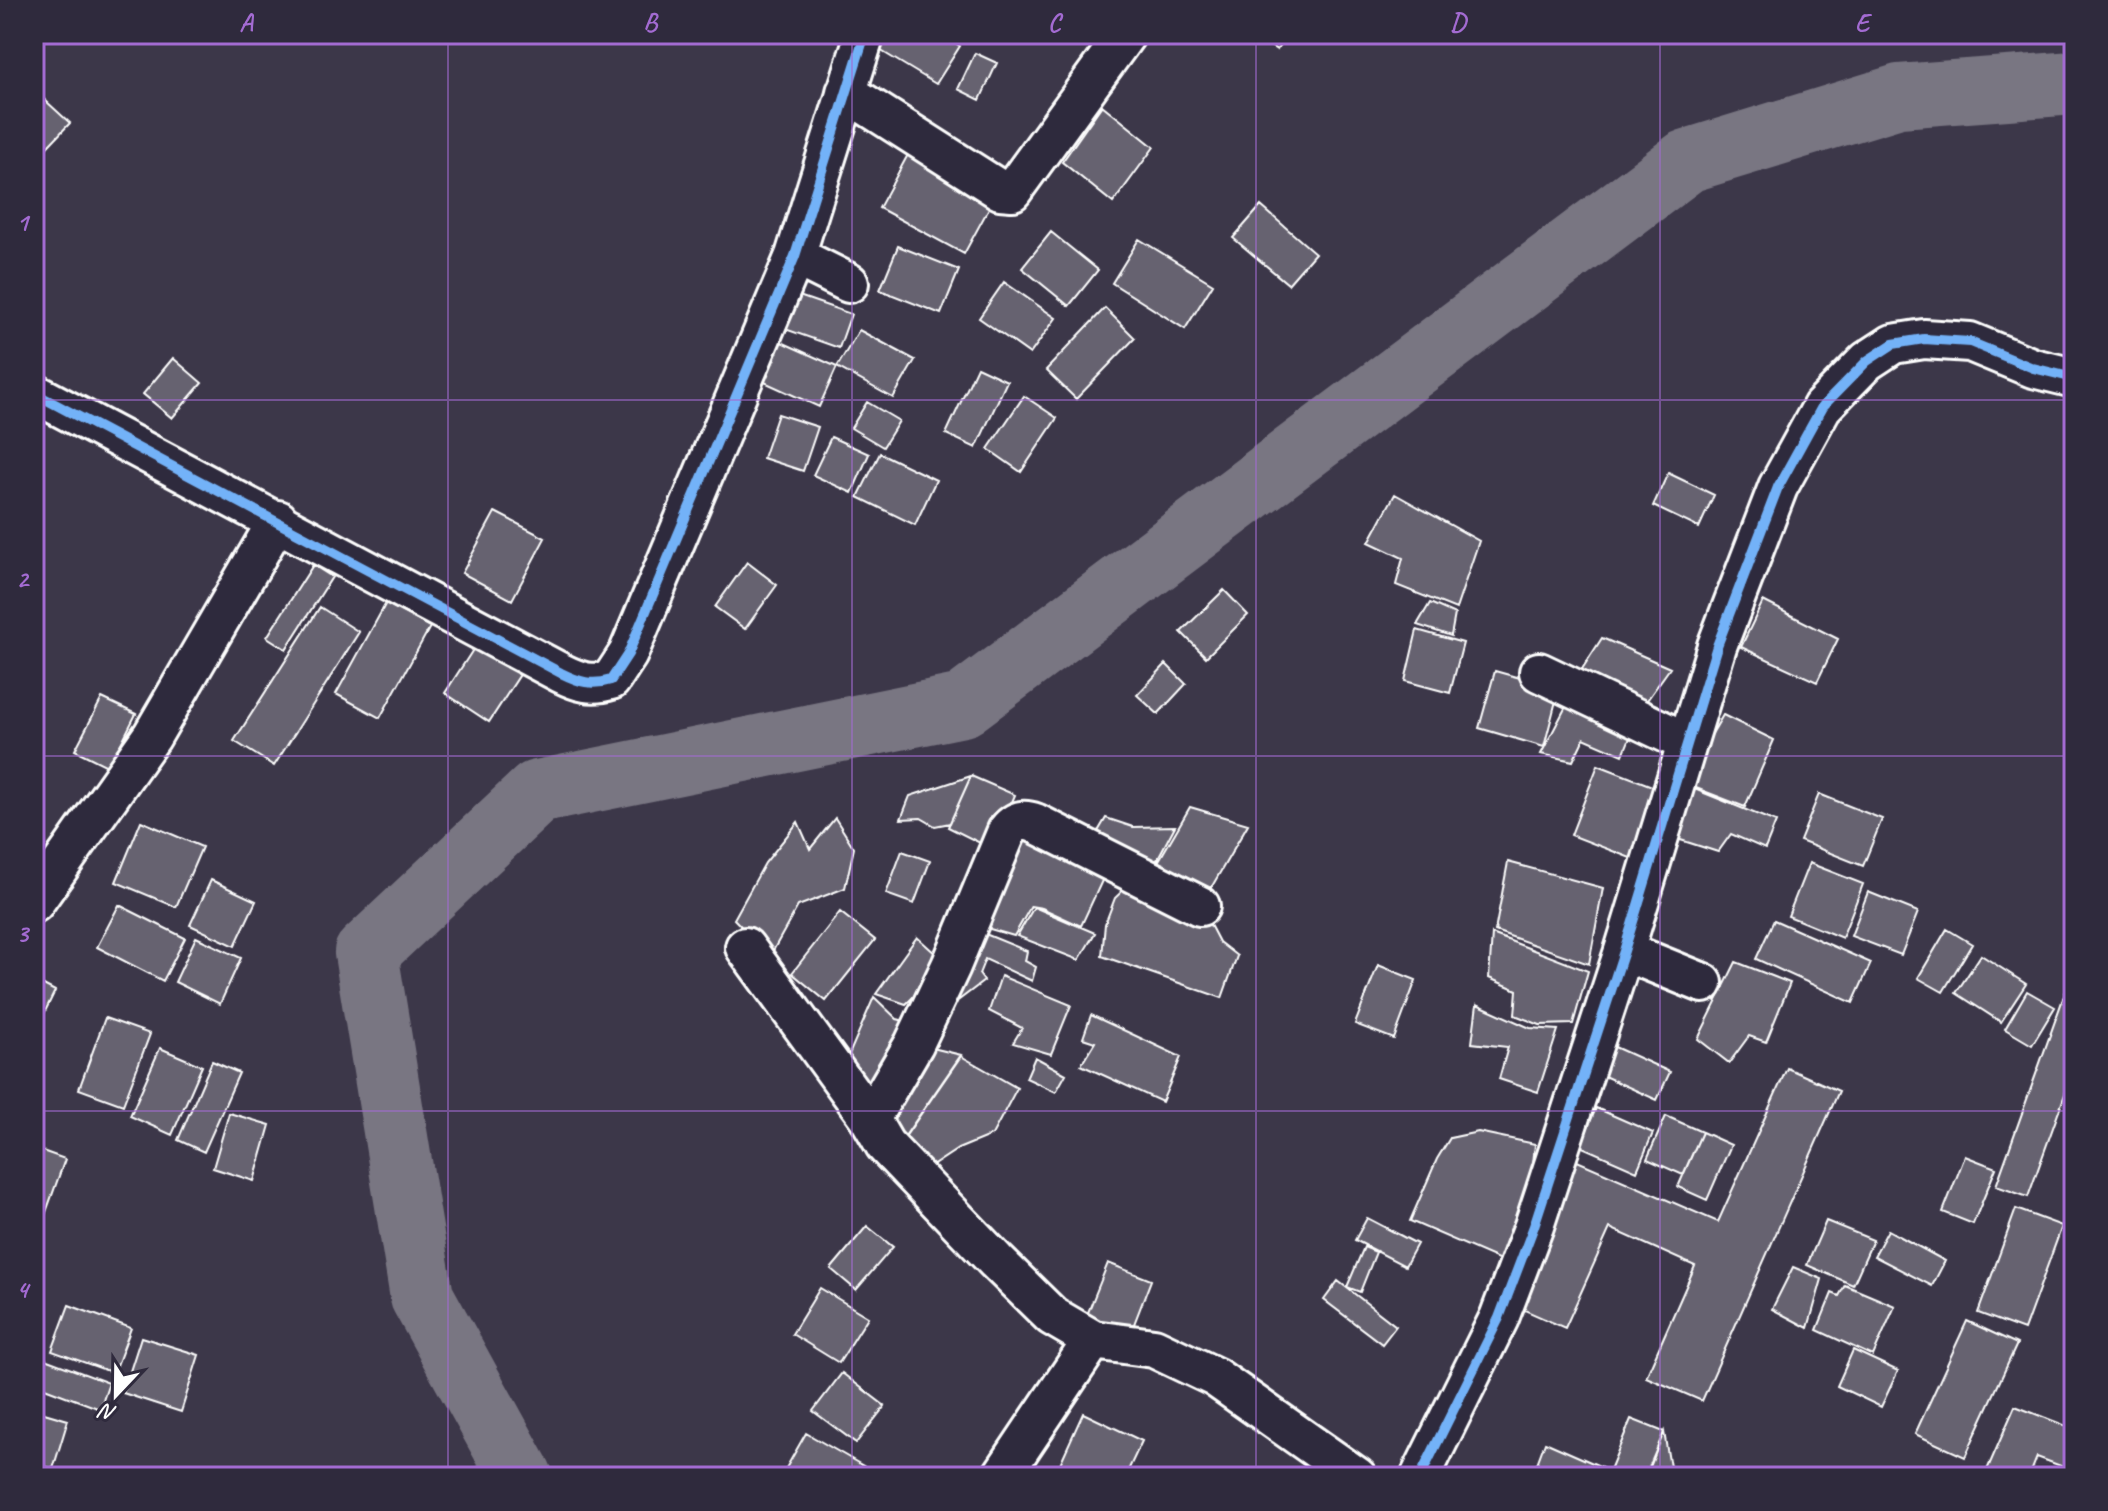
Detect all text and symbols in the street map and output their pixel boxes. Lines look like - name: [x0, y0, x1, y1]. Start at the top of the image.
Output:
- text: A: [239, 6, 254, 39]
- text: B: [643, 6, 659, 39]
- text: C: [1048, 6, 1064, 39]
- text: D: [1450, 6, 1468, 39]
- text: E: [1855, 6, 1873, 39]
- text: 1: [16, 206, 31, 239]
- text: 2: [16, 562, 30, 595]
- text: 3: [16, 917, 30, 950]
- text: 4: [16, 1273, 31, 1306]
- north arrow: [76, 1355, 156, 1435]
- text: N: [94, 1396, 120, 1428]

